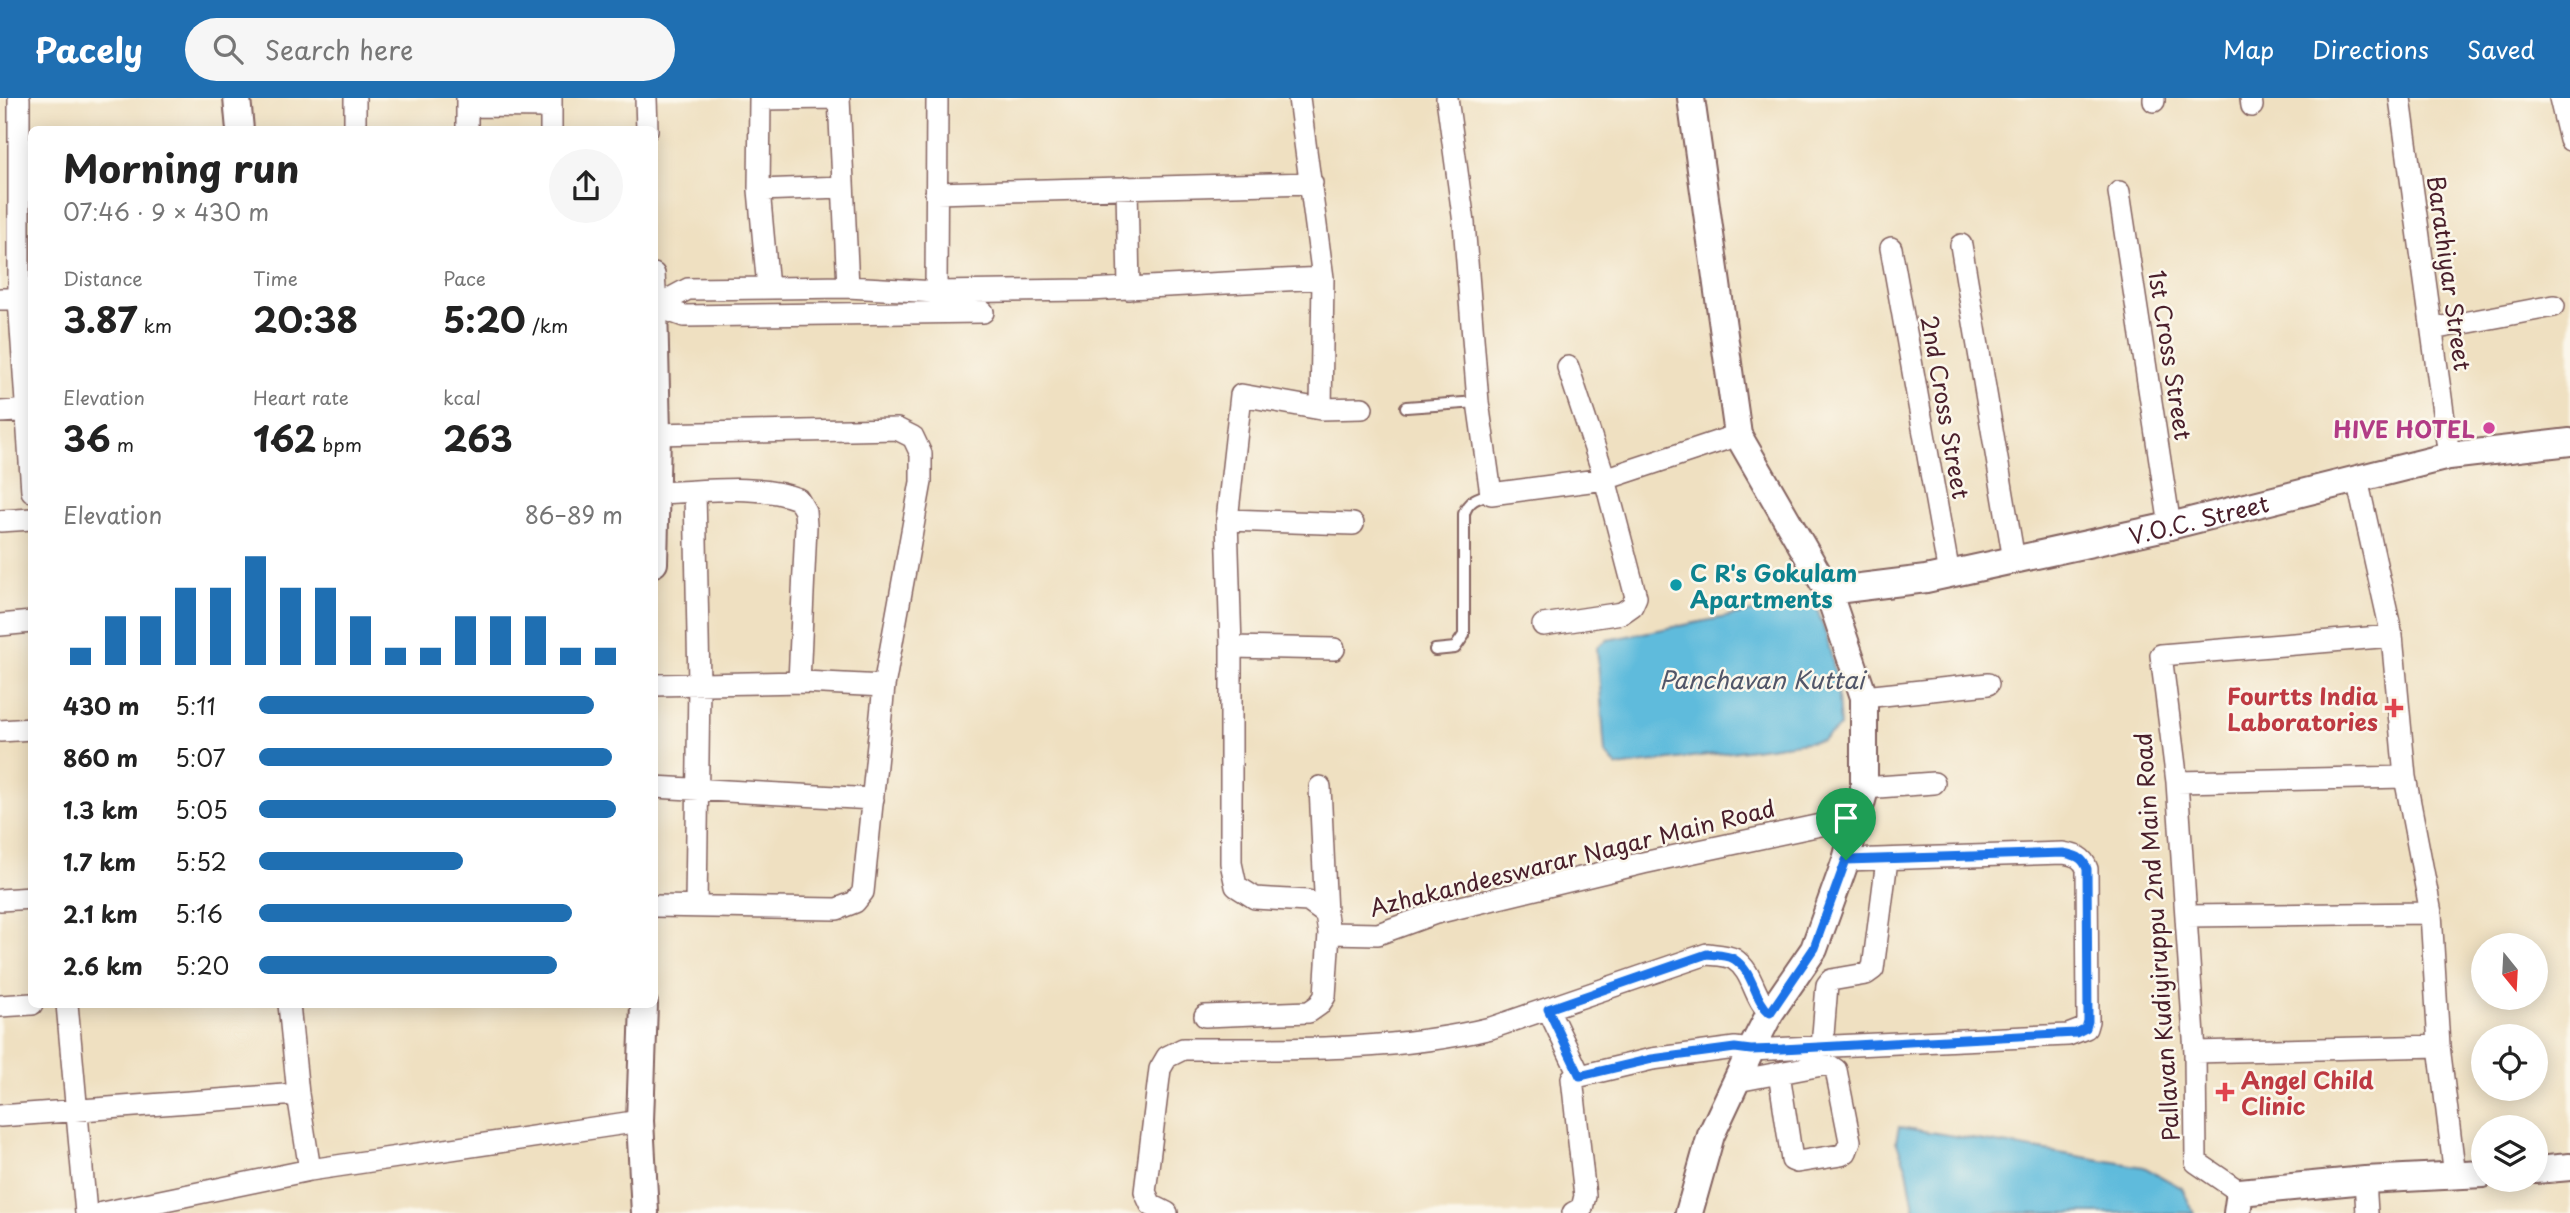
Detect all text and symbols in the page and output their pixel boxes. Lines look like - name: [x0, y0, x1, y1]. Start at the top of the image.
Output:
- search box: [185, 18, 675, 81]
- text: Pacely: [35, 24, 143, 74]
- icon: search: [209, 30, 247, 68]
- text: Search here: [265, 30, 413, 69]
- text: Map: [2223, 31, 2274, 67]
- text: Directions: [2312, 31, 2429, 67]
- text: Saved: [2467, 31, 2535, 67]
- text: Morning run: [63, 139, 299, 196]
- button: share: [549, 149, 623, 223]
- street label: Barathiyar Street: [2419, 173, 2481, 373]
- text: 07:46 · 9 × 430 m: [63, 194, 269, 229]
- text: Distance: [63, 264, 143, 292]
- text: Time: [253, 264, 298, 292]
- text: Pace: [443, 264, 486, 292]
- street label: 1st Cross Street: [2140, 267, 2202, 443]
- text: 3.87: [63, 292, 137, 345]
- text: 20:38: [253, 292, 358, 345]
- text: 5:20: [443, 292, 526, 345]
- text: km: [137, 311, 172, 339]
- text: /km: [526, 311, 568, 339]
- street label: 2nd Cross Street: [1913, 312, 1979, 502]
- text: Elevation: [63, 383, 145, 411]
- text: Heart rate: [253, 383, 349, 411]
- text: kcal: [443, 383, 481, 411]
- text: 36: [63, 411, 111, 464]
- text: 162: [253, 411, 316, 464]
- text: 263: [443, 411, 513, 464]
- place label: HIVE HOTEL: [2333, 411, 2475, 446]
- marker: HIVE HOTEL: [2481, 420, 2497, 436]
- text: m: [111, 430, 134, 458]
- text: bpm: [316, 430, 362, 458]
- street label: V.O.C. Street: [2125, 484, 2272, 552]
- text: Elevation: [63, 497, 162, 532]
- text: 86–89 m: [525, 497, 623, 532]
- place label: C R's Gokulam Apartments: [1690, 555, 1857, 616]
- marker: C R's Gokulam Apartments: [1668, 577, 1684, 593]
- water label: Panchavan Kuttai: [1660, 661, 1868, 697]
- place label: Fourtts India Laboratories: [2227, 678, 2378, 739]
- text: 430 m: [63, 688, 140, 723]
- text: 5:11: [175, 688, 216, 723]
- marker: Fourtts India Laboratories: [2384, 698, 2404, 718]
- street label: Pallavan Kudiyiruppu 2nd Main Road: [2124, 732, 2188, 1142]
- text: 860 m: [63, 740, 138, 775]
- text: 5:07: [175, 740, 226, 775]
- pin: [1816, 788, 1876, 860]
- street label: Azhakandeeswarar Nagar Main Road: [1366, 790, 1778, 924]
- text: 1.3 km: [63, 792, 138, 827]
- text: 5:05: [175, 792, 228, 827]
- icon: arrive: [1827, 799, 1865, 837]
- text: 1.7 km: [63, 844, 136, 879]
- text: 5:52: [175, 844, 227, 879]
- text: 2.1 km: [63, 896, 138, 931]
- text: 5:16: [175, 896, 223, 931]
- north arrow: [2471, 933, 2548, 1010]
- map controls: [2471, 933, 2548, 1192]
- text: 2.6 km: [63, 948, 143, 983]
- text: 5:20: [175, 948, 229, 983]
- button: locate: [2471, 1024, 2548, 1101]
- place label: Angel Child Clinic: [2241, 1062, 2374, 1123]
- marker: Angel Child Clinic: [2215, 1082, 2235, 1102]
- button: layers: [2471, 1115, 2548, 1192]

